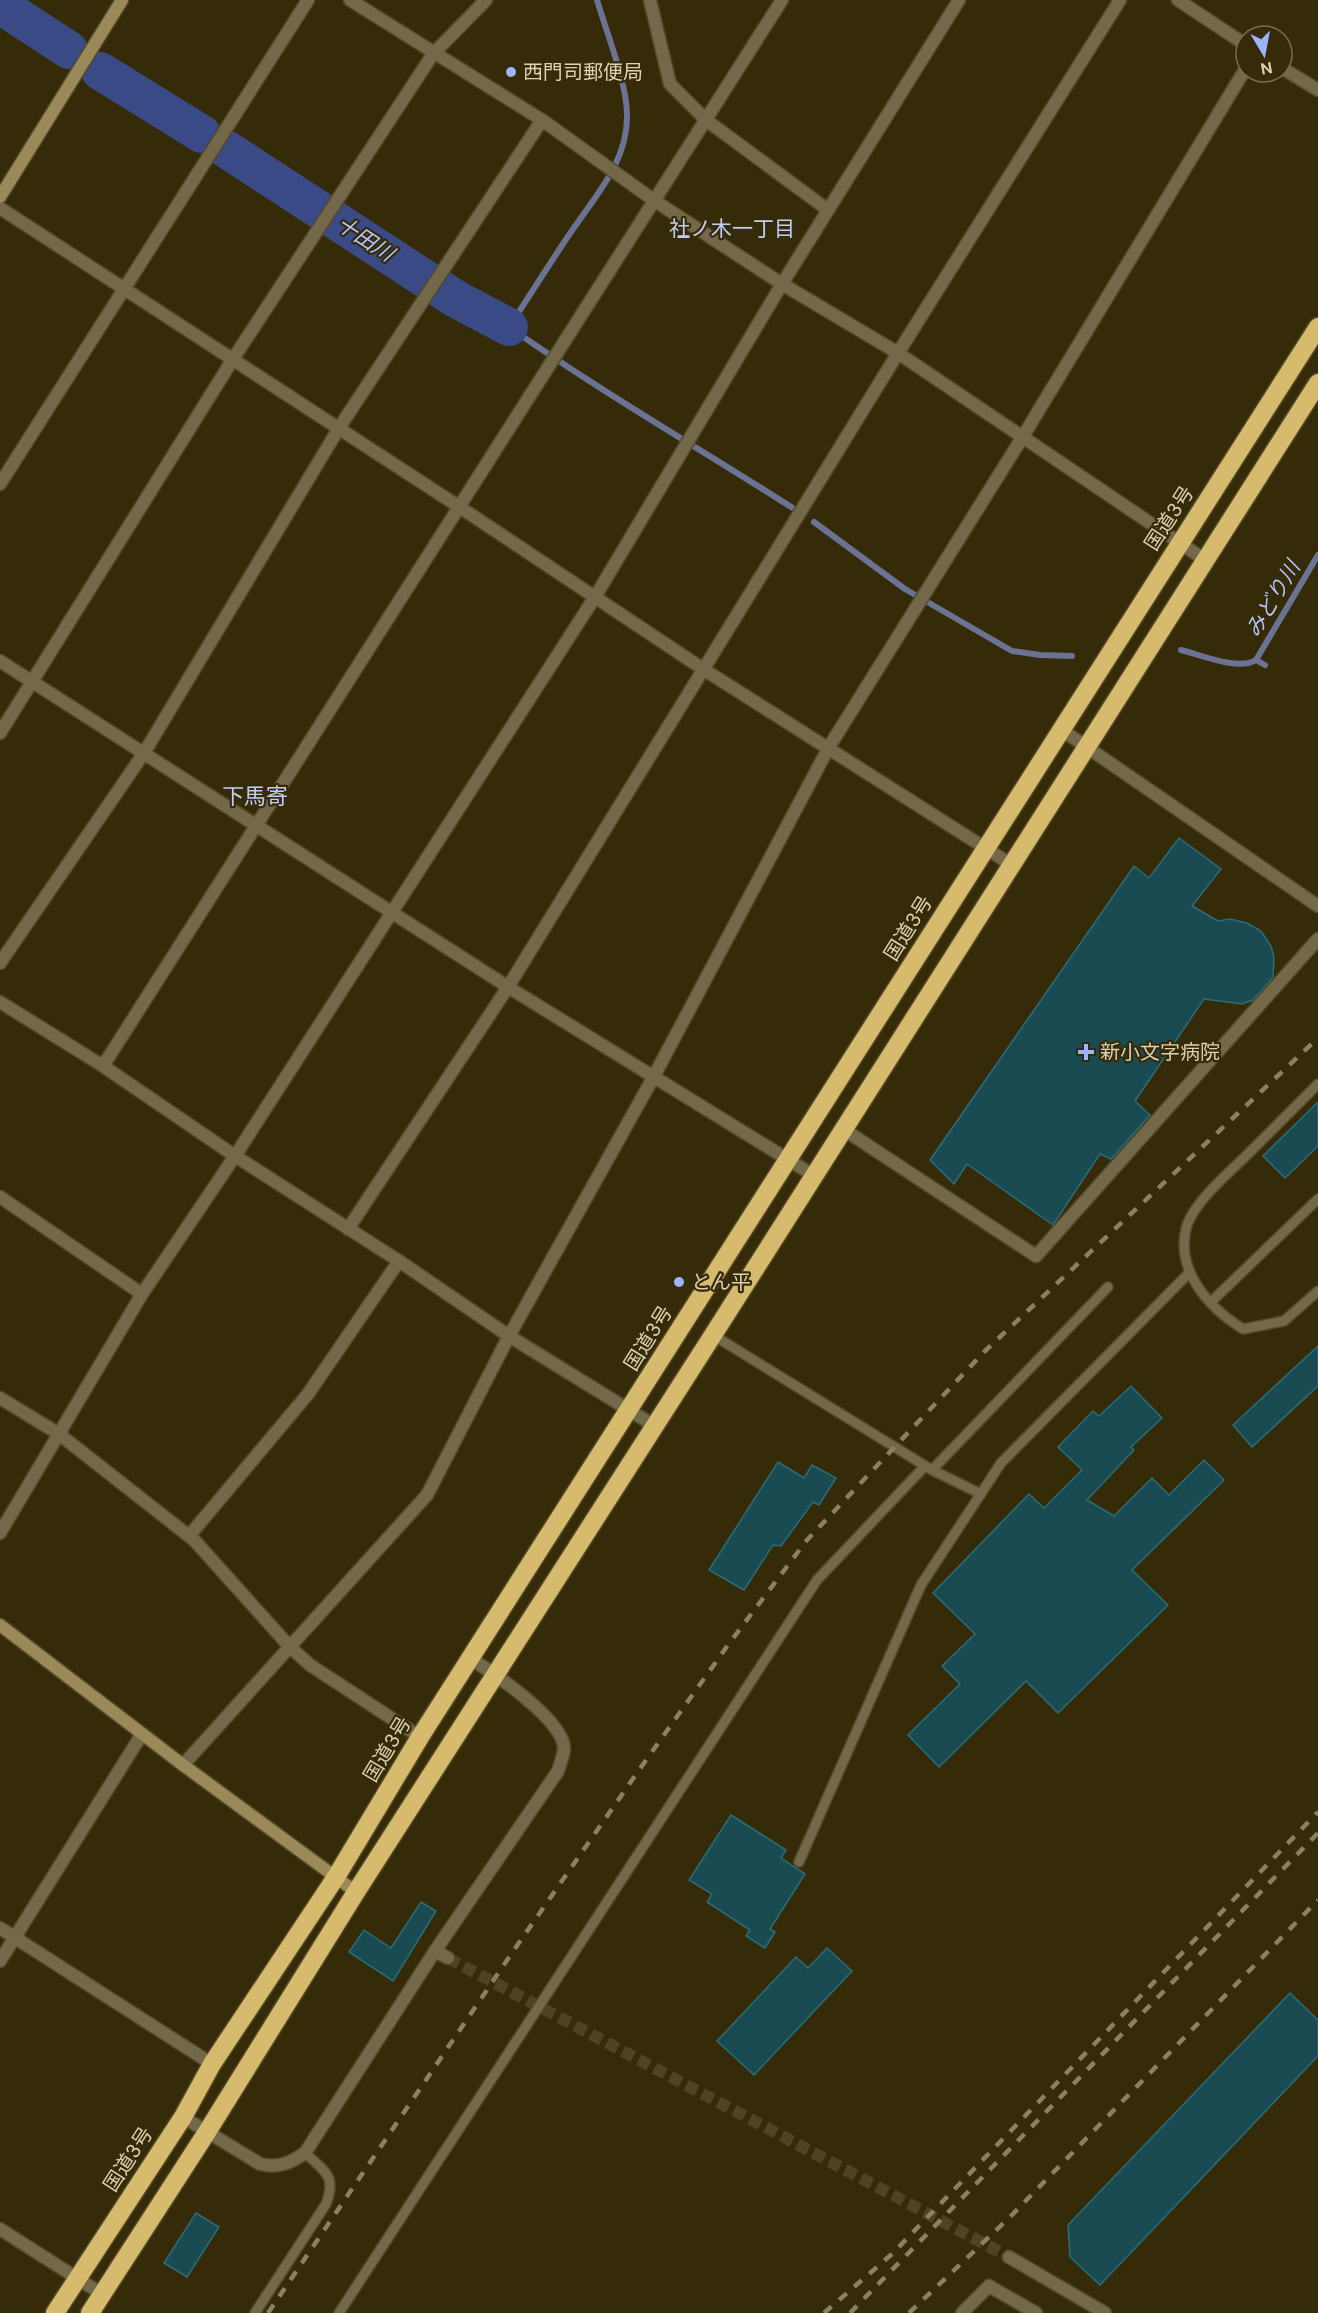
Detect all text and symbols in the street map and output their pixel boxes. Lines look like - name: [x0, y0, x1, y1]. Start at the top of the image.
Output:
- north arrow: [1234, 24, 1294, 84]
- text: N: [1259, 57, 1274, 80]
- place label: 西門司郵便局: [523, 59, 643, 85]
- marker: 西門司郵便局: [504, 65, 518, 79]
- water label: 十田川: [331, 210, 401, 269]
- district label: 社ノ木一丁目: [669, 215, 795, 243]
- street label: 国道3号: [1139, 481, 1199, 555]
- water label: みどり川: [1239, 554, 1308, 642]
- district label: 下馬寄: [222, 782, 288, 811]
- street label: 国道3号: [878, 891, 938, 965]
- place label: 新小文字病院: [1100, 1039, 1220, 1065]
- marker: 新小文字病院: [1077, 1043, 1095, 1061]
- place label: とん平: [691, 1269, 751, 1295]
- marker: とん平: [672, 1275, 686, 1289]
- street label: 国道3号: [618, 1301, 678, 1375]
- street label: 国道3号: [357, 1712, 417, 1786]
- street label: 国道3号: [98, 2122, 158, 2196]

